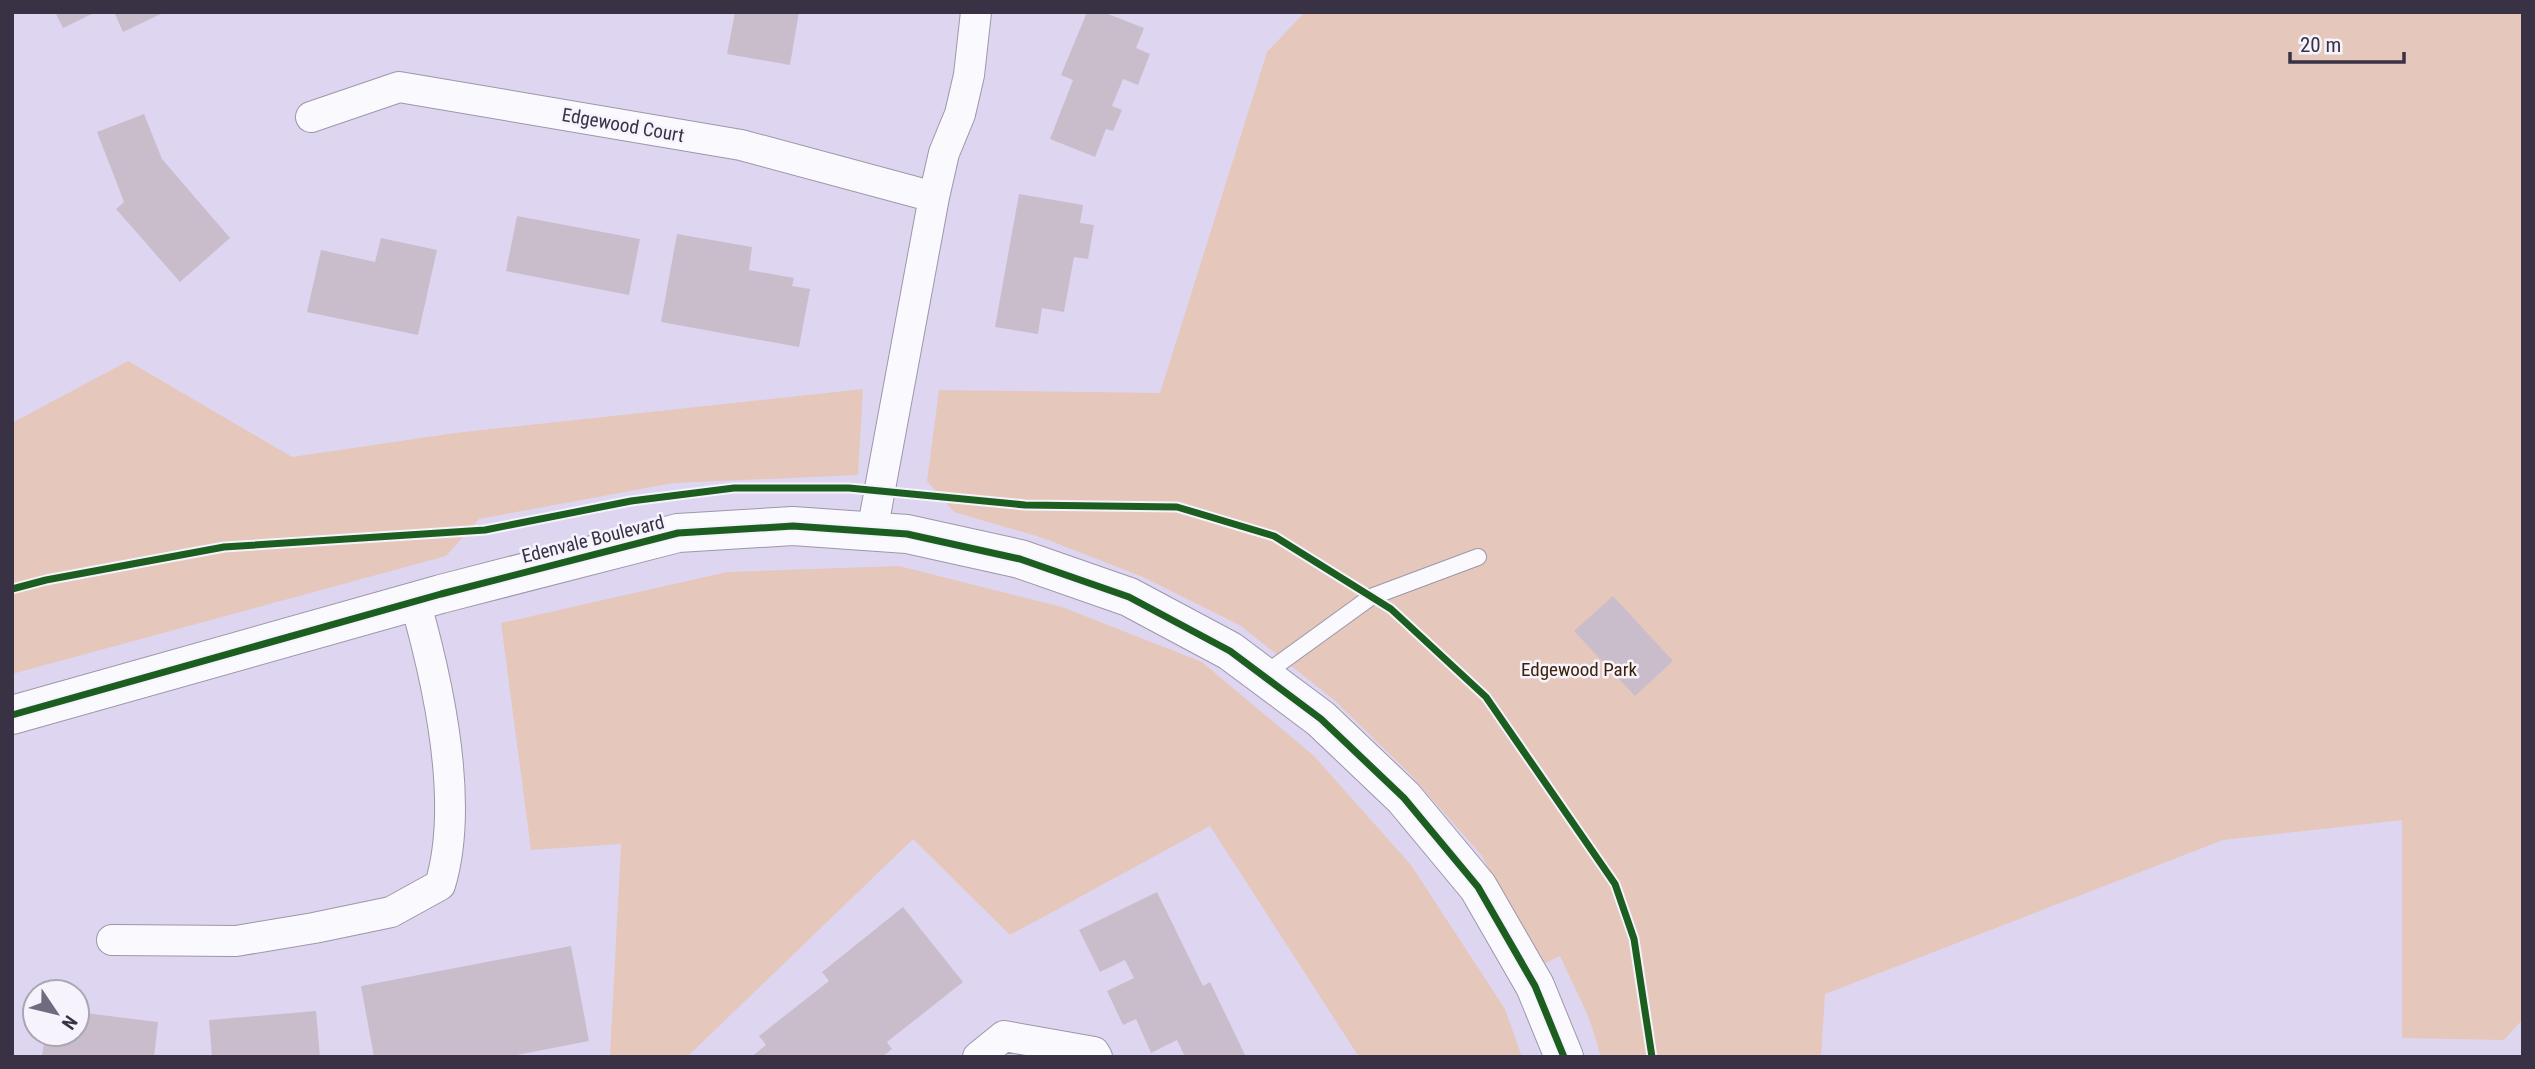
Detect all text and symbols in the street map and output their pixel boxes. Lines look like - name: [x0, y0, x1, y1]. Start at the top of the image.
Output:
- scale bar: [2290, 21, 2404, 65]
- text: 20 m: [2300, 33, 2341, 57]
- street label: Edgewood Court: [560, 103, 686, 147]
- street label: Edenvale Boulevard: [519, 510, 667, 568]
- park label: Edgewood Park: [1521, 658, 1637, 681]
- north arrow: [21, 978, 91, 1048]
- text: N: [57, 1011, 82, 1034]

